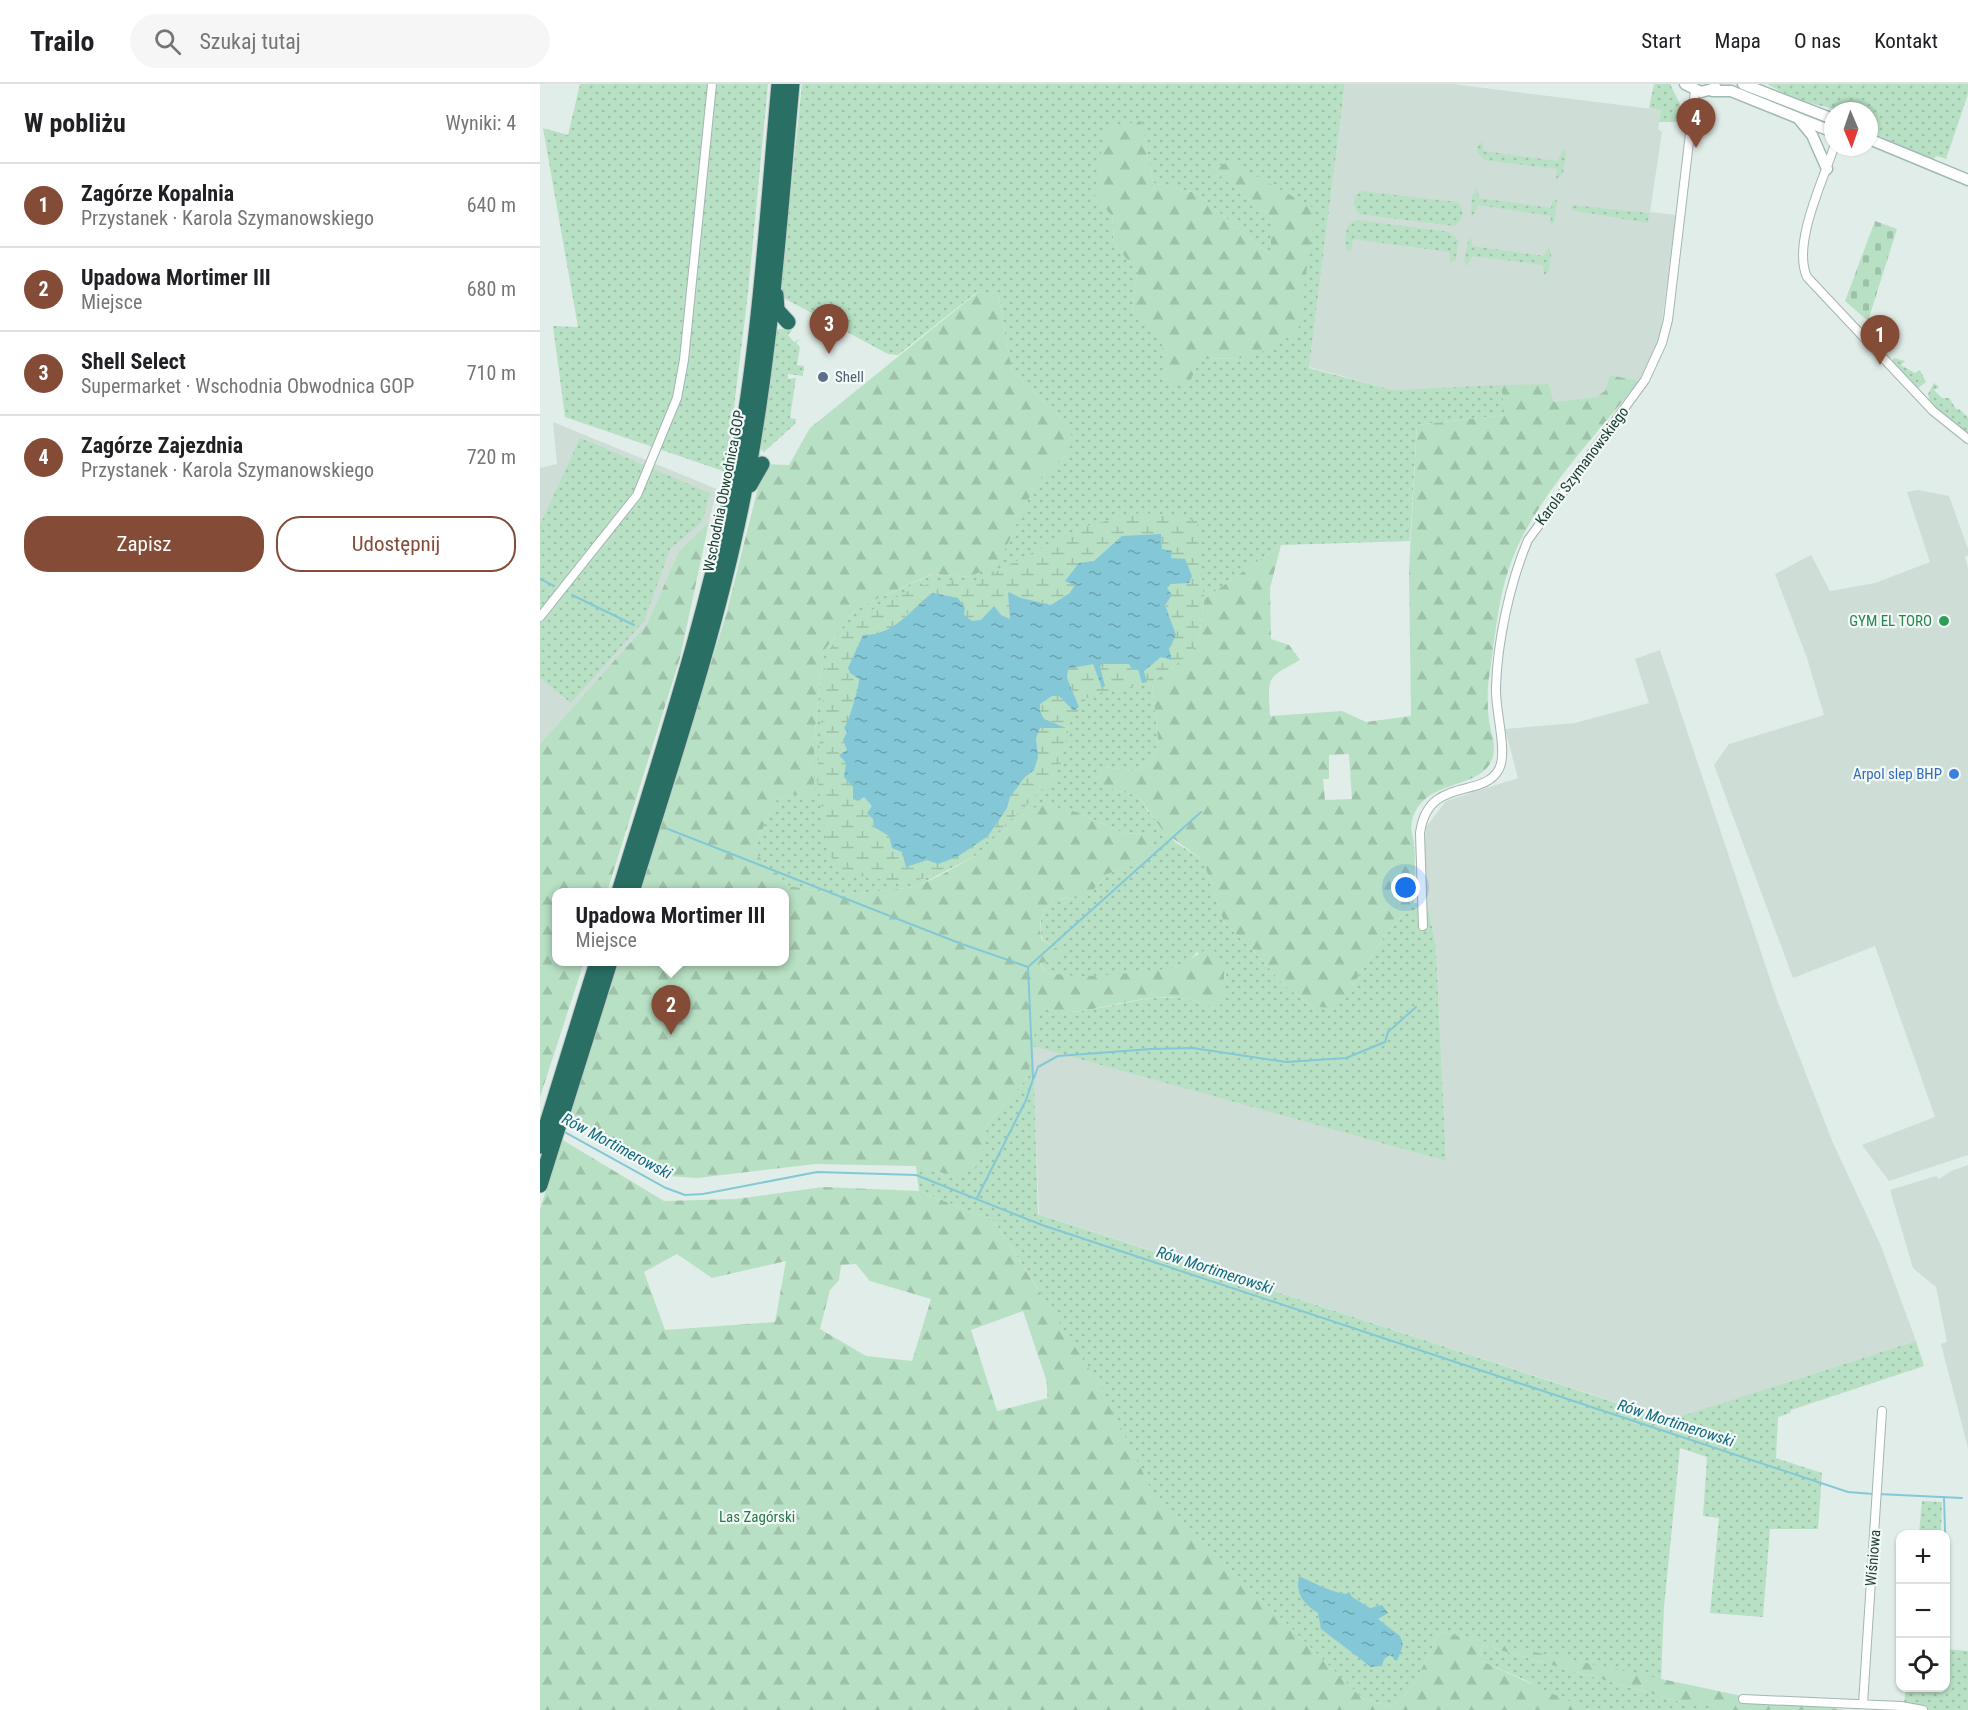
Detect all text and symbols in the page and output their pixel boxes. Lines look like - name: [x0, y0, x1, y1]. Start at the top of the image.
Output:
- search box: [130, 14, 550, 68]
- text: Trailo: [30, 25, 94, 58]
- icon: search: [151, 25, 184, 58]
- text: Szukaj tutaj: [199, 29, 301, 54]
- text: Start: [1641, 29, 1682, 53]
- text: Mapa: [1715, 29, 1761, 53]
- text: O nas: [1794, 29, 1841, 53]
- text: Kontakt: [1874, 29, 1938, 53]
- pin: 4: [1676, 98, 1716, 148]
- north arrow: [1824, 102, 1878, 156]
- text: W pobliżu: [24, 108, 126, 138]
- text: Wyniki: 4: [445, 111, 516, 135]
- text: Zagórze Kopalnia: [81, 181, 234, 206]
- text: 1: [38, 193, 49, 217]
- text: 640 m: [467, 193, 516, 217]
- text: Przystanek · Karola Szymanowskiego: [81, 206, 374, 230]
- text: Upadowa Mortimer III: [81, 265, 271, 290]
- text: 2: [38, 277, 49, 301]
- text: 680 m: [467, 277, 516, 301]
- text: Miejsce: [81, 290, 142, 314]
- pin: 3: [810, 304, 848, 354]
- pin: 1: [1860, 316, 1900, 365]
- text: Shell Select: [81, 349, 186, 374]
- text: 3: [38, 361, 49, 385]
- text: 710 m: [467, 361, 516, 385]
- place label: Shell: [835, 368, 864, 386]
- marker: Shell: [816, 370, 830, 384]
- text: Supermarket · Wschodnia Obwodnica GOP: [81, 374, 414, 398]
- street label: Karola Szymanowskiego: [1531, 403, 1633, 529]
- street label: Wschodnia Obwodnica GOP: [699, 409, 749, 573]
- text: Zagórze Zajezdnia: [81, 433, 243, 458]
- text: 4: [38, 445, 49, 469]
- text: 720 m: [467, 445, 516, 469]
- text: Przystanek · Karola Szymanowskiego: [81, 458, 374, 482]
- button: Zapisz: [24, 516, 264, 572]
- button: Udostępnij: [276, 516, 516, 572]
- place label: GYM EL TORO: [1849, 612, 1932, 630]
- marker: GYM EL TORO: [1937, 614, 1951, 628]
- place label: Arpol slep BHP: [1853, 765, 1942, 783]
- marker: Arpol slep BHP: [1947, 767, 1961, 781]
- your location: [1391, 873, 1420, 902]
- popup: [552, 888, 789, 966]
- text: Upadowa Mortimer III: [576, 903, 765, 928]
- text: Miejsce: [576, 928, 637, 952]
- pin: 2: [652, 986, 690, 1035]
- water label: Rów Mortimerowski: [559, 1109, 676, 1183]
- water label: Rów Mortimerowski: [1154, 1242, 1276, 1298]
- water label: Rów Mortimerowski: [1615, 1395, 1737, 1451]
- park label: Las Zagórski: [719, 1508, 795, 1526]
- street label: Wiśniowa: [1862, 1529, 1884, 1587]
- map controls: [1896, 1530, 1950, 1692]
- button: +: [1896, 1530, 1950, 1584]
- button: −: [1896, 1584, 1950, 1638]
- button: locate: [1896, 1638, 1950, 1692]

